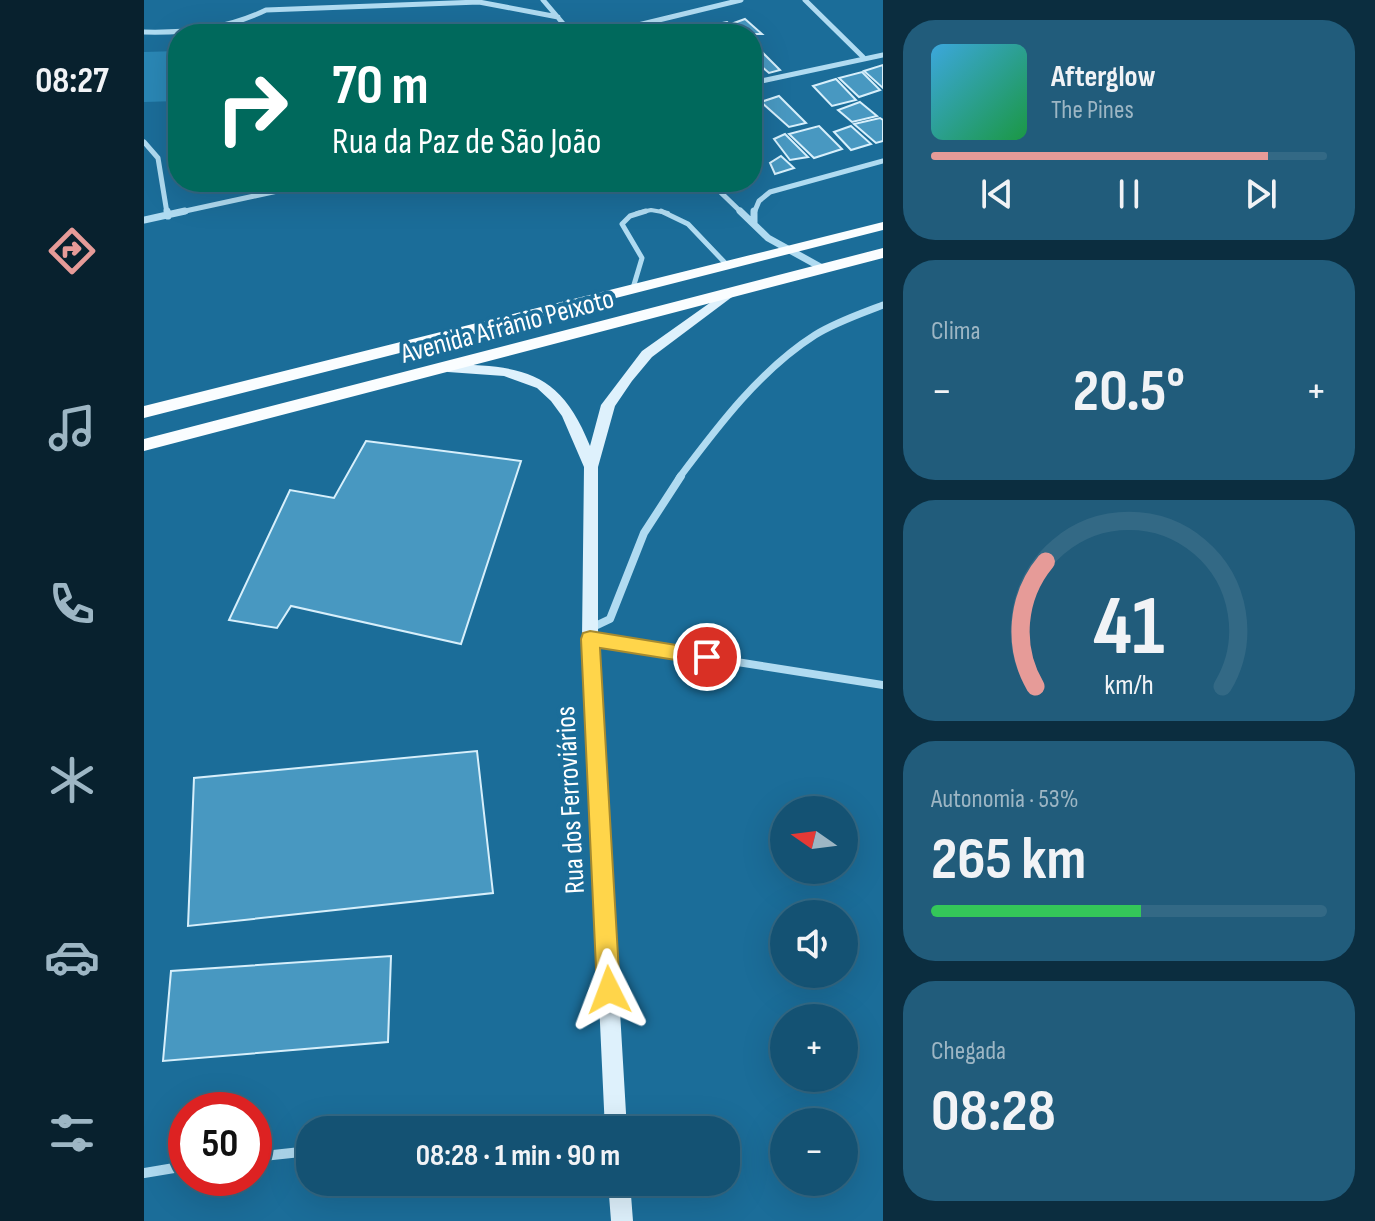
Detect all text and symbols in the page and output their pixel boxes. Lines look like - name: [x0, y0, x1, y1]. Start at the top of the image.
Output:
- text: 70 m: [332, 53, 429, 120]
- icon: right: [200, 56, 304, 160]
- text: Afterglow: [1051, 59, 1156, 95]
- text: 08:27: [35, 60, 109, 103]
- text: The Pines: [1051, 95, 1134, 126]
- text: Rua da Paz de São João: [332, 121, 601, 164]
- icon: previous: [975, 172, 1019, 216]
- icon: pause: [1107, 172, 1151, 216]
- icon: next: [1239, 172, 1283, 216]
- icon: directions: [44, 223, 100, 279]
- street label: Avenida Afrânio Peixoto: [396, 282, 618, 371]
- text: Clima: [931, 316, 981, 347]
- text: 20.5°: [1073, 356, 1185, 428]
- text: −: [931, 365, 953, 418]
- text: +: [1305, 365, 1327, 418]
- icon: music: [44, 400, 100, 456]
- icon: phone: [44, 576, 100, 632]
- text: 41: [1093, 577, 1165, 677]
- pin: [673, 623, 741, 691]
- icon: arrive: [685, 635, 729, 679]
- text: km/h: [1104, 668, 1154, 703]
- street label: Rua dos Ferroviários: [549, 705, 592, 895]
- icon: climate: [44, 752, 100, 808]
- text: Autonomia · 53%: [931, 784, 1079, 815]
- north arrow: [770, 796, 858, 884]
- map controls: [770, 796, 858, 1196]
- text: 265 km: [931, 824, 1086, 896]
- button: sound: [770, 900, 858, 988]
- icon: car: [44, 929, 100, 985]
- position arrow: [567, 948, 651, 1032]
- button: +: [770, 1004, 858, 1092]
- text: Chegada: [931, 1036, 1006, 1067]
- text: 08:28: [931, 1076, 1056, 1148]
- speed limit sign: 50: [168, 1092, 272, 1196]
- icon: filters: [44, 1105, 100, 1161]
- button: −: [770, 1108, 858, 1196]
- text: 08:28 · 1 min · 90 m: [416, 1138, 620, 1174]

